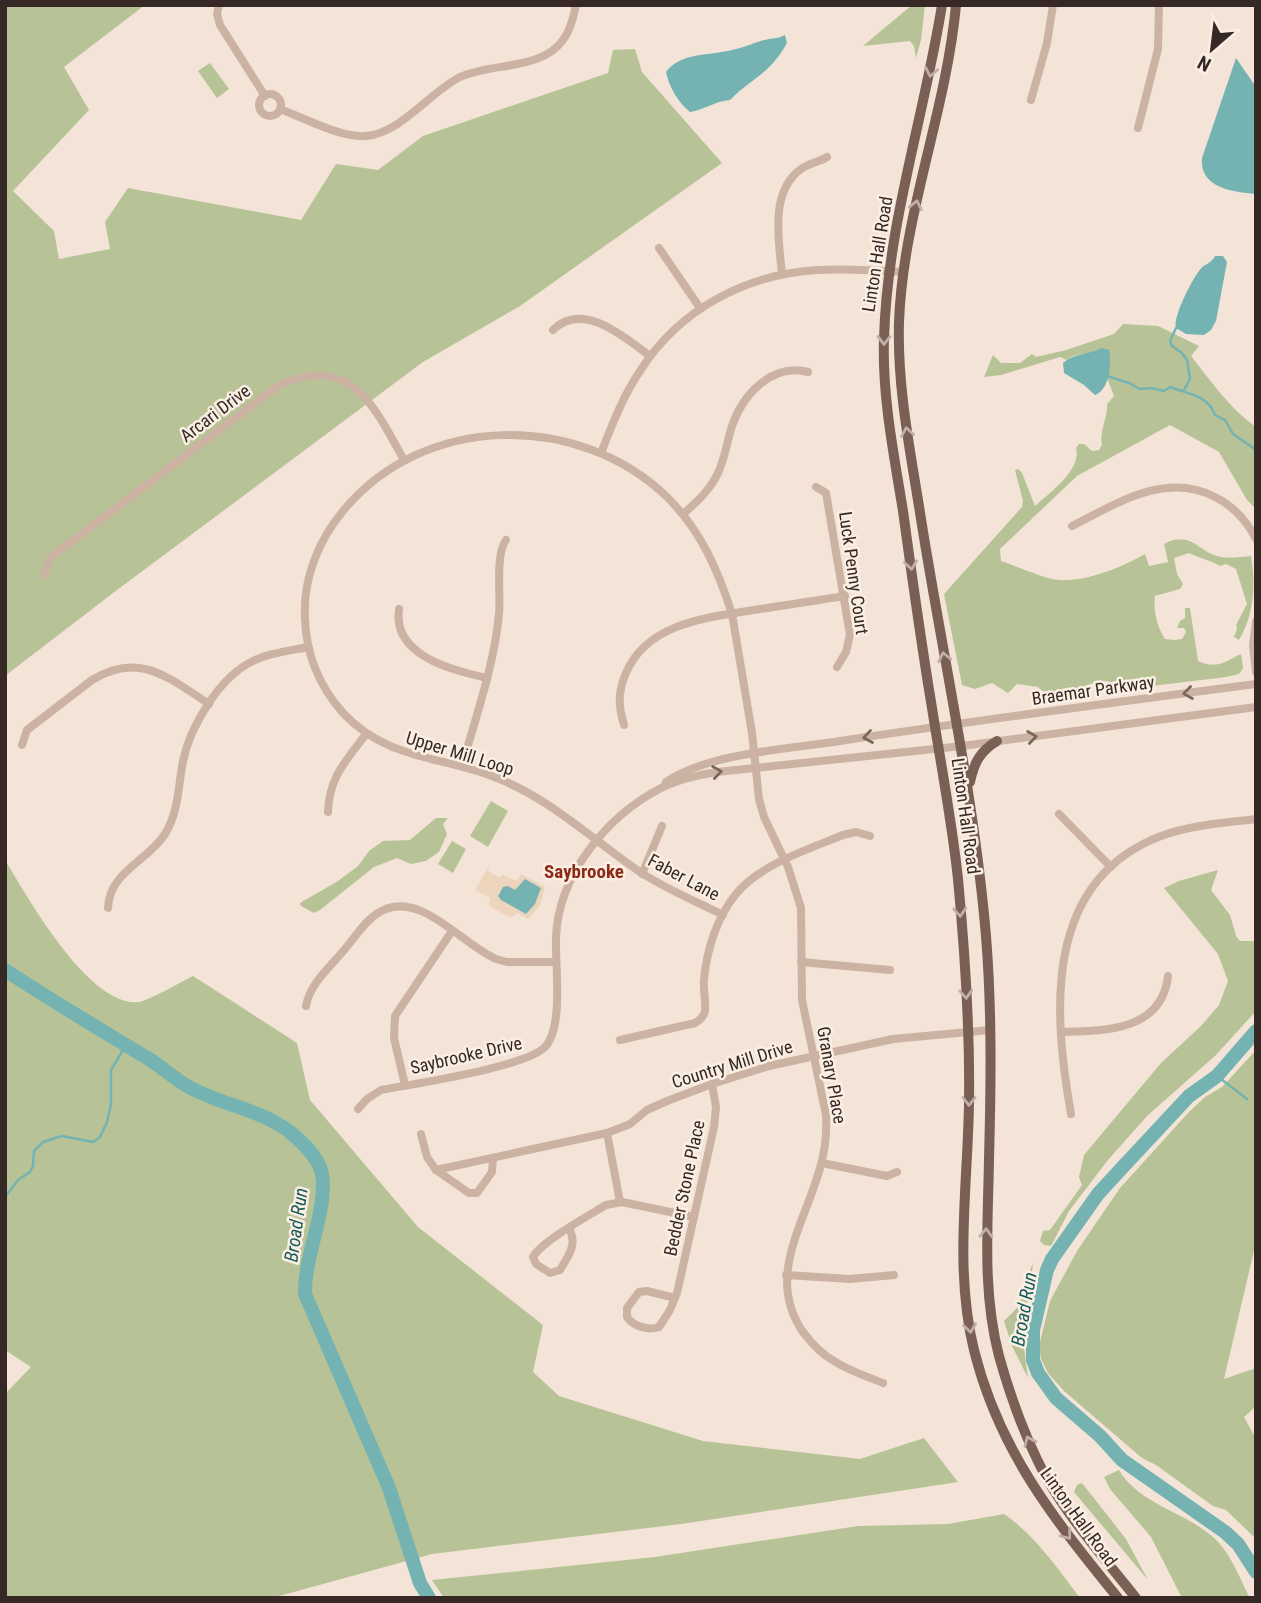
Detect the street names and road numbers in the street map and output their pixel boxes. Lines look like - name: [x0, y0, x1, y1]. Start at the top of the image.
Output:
- street label: Linton Hall Road: [857, 195, 897, 313]
- street label: Arcari Drive: [176, 380, 254, 446]
- street label: Luck Penny Court: [835, 510, 873, 636]
- street label: Braemar Parkway: [1030, 671, 1156, 709]
- street label: Upper Mill Loop: [404, 727, 517, 779]
- street label: Linton Hall Road: [947, 757, 985, 875]
- street label: Faber Lane: [645, 849, 723, 905]
- street label: Granary Place: [813, 1025, 851, 1125]
- street label: Saybrooke Drive: [408, 1032, 524, 1078]
- street label: Country Mill Drive: [669, 1036, 795, 1092]
- street label: Bedder Stone Place: [659, 1118, 709, 1258]
- street label: Linton Hall Road: [1036, 1464, 1122, 1570]

